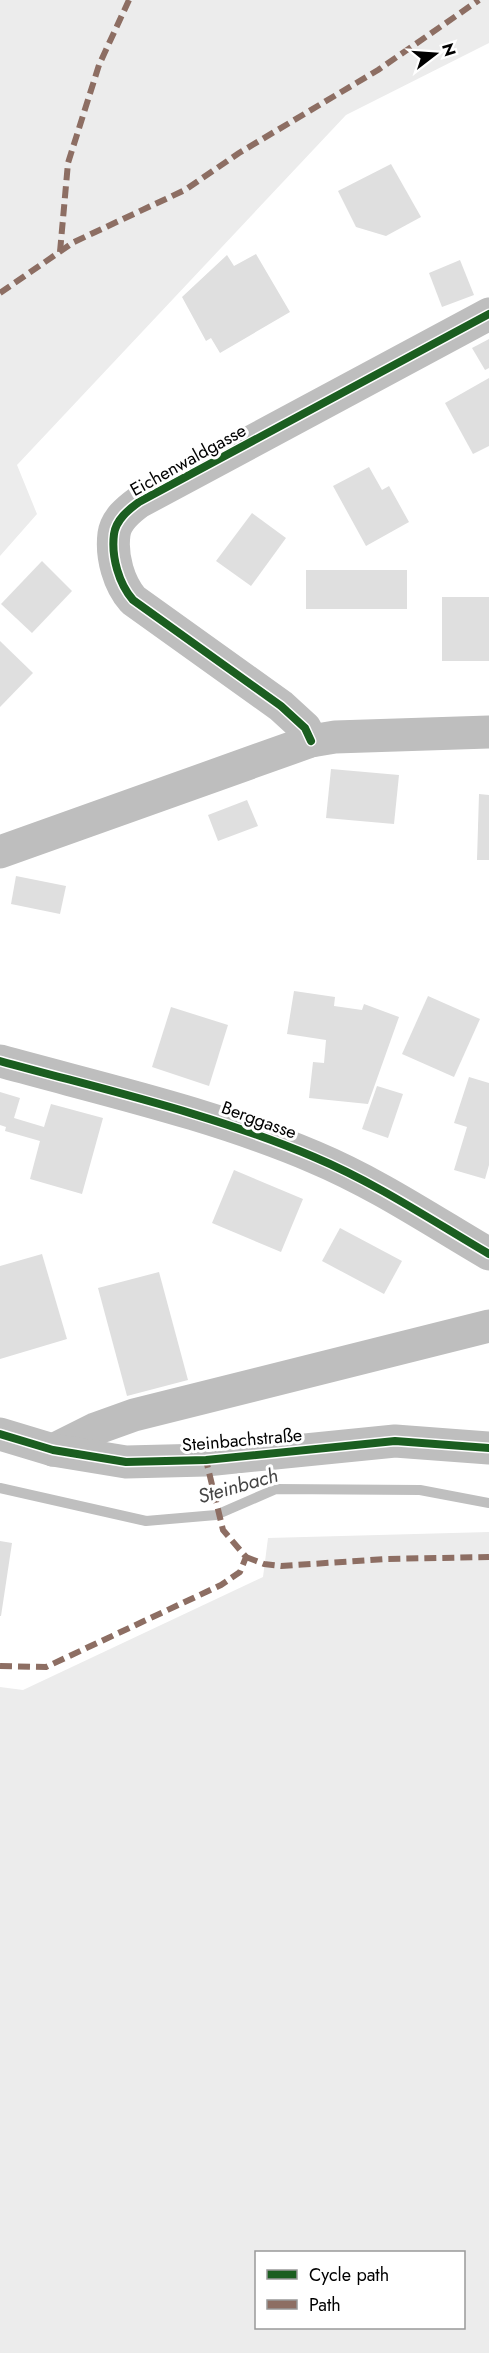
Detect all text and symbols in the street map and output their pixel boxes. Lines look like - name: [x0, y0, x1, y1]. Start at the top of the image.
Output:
- north arrow: [405, 24, 465, 84]
- text: N: [436, 40, 462, 59]
- street label: Eichenwaldgasse: [125, 417, 251, 503]
- street label: Berggasse: [218, 1094, 300, 1146]
- street label: Steinbachstraße: [181, 1422, 303, 1458]
- water label: Steinbach: [195, 1461, 281, 1511]
- legend: [255, 2251, 465, 2329]
- text: Cycle path: [309, 2262, 389, 2288]
- text: Path: [309, 2292, 341, 2318]

